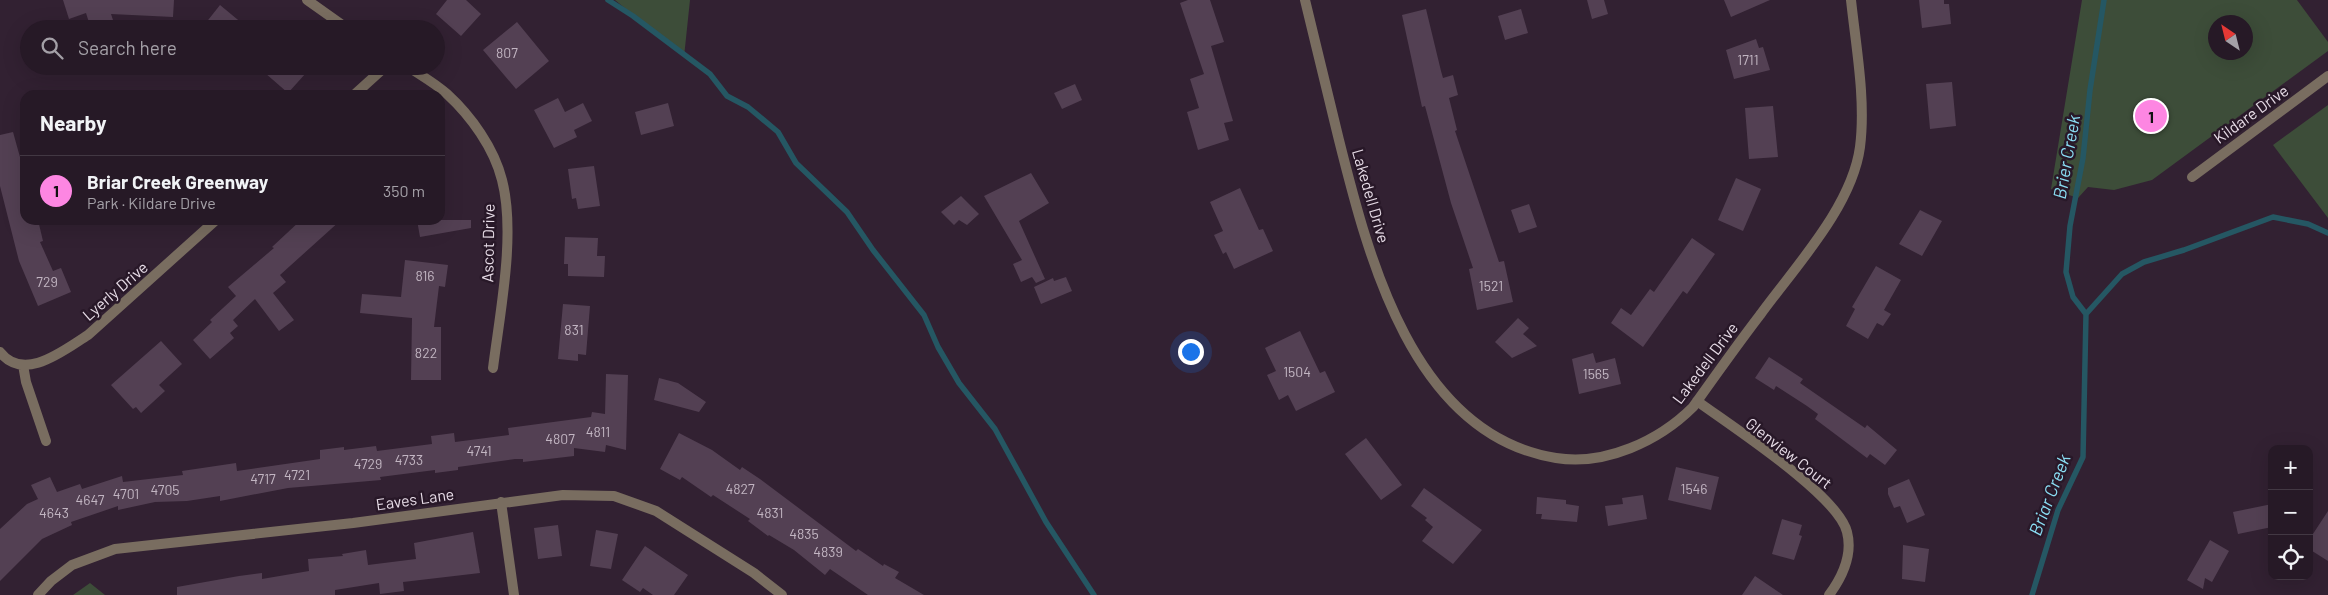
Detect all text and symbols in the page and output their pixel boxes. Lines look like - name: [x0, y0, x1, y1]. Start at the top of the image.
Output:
- north arrow: [2208, 15, 2253, 60]
- search box: [20, 20, 445, 75]
- icon: search: [38, 34, 66, 62]
- text: Search here: [78, 36, 177, 59]
- house number: 807: [496, 44, 518, 61]
- house number: 1711: [1737, 51, 1759, 68]
- street label: Kildare Drive: [2210, 80, 2292, 147]
- pin: 1: [2135, 97, 2167, 135]
- text: Nearby: [40, 110, 106, 135]
- water label: Brier Creek: [2048, 113, 2084, 201]
- street label: Lakedell Drive: [1349, 147, 1394, 245]
- text: Briar Creek Greenway: [87, 170, 268, 193]
- text: 1: [53, 181, 59, 200]
- text: 350 m: [383, 181, 425, 200]
- text: Park · Kildare Drive: [87, 193, 216, 212]
- street label: Ascot Drive: [477, 203, 498, 283]
- street label: Lyerly Drive: [78, 257, 151, 324]
- house number: 816: [415, 267, 435, 284]
- house number: 729: [36, 273, 58, 290]
- house number: 1521: [1479, 277, 1503, 294]
- street label: Lakedell Drive: [1668, 318, 1741, 407]
- house number: 831: [564, 321, 584, 338]
- your location: [1178, 339, 1204, 365]
- house number: 822: [415, 344, 437, 361]
- house number: 1504: [1283, 363, 1311, 380]
- house number: 1565: [1583, 365, 1609, 382]
- street label: Glenview Court: [1742, 413, 1836, 492]
- house number: 4811: [586, 423, 610, 440]
- house number: 4807: [545, 430, 575, 447]
- house number: 4741: [466, 442, 492, 459]
- map controls: [2268, 445, 2313, 580]
- button: +: [2268, 445, 2313, 490]
- house number: 4733: [395, 451, 423, 468]
- water label: Briar Creek: [2024, 451, 2075, 538]
- house number: 4729: [354, 455, 382, 472]
- house number: 4721: [284, 466, 310, 483]
- house number: 4717: [250, 470, 276, 487]
- house number: 4827: [725, 480, 755, 497]
- house number: 1546: [1680, 480, 1708, 497]
- house number: 4705: [150, 481, 180, 498]
- street label: Eaves Lane: [375, 484, 455, 513]
- house number: 4701: [113, 485, 139, 502]
- button: −: [2268, 490, 2313, 535]
- house number: 4647: [76, 491, 105, 508]
- house number: 4643: [39, 504, 69, 521]
- house number: 4831: [756, 504, 784, 521]
- house number: 4835: [789, 525, 819, 542]
- button: locate: [2268, 535, 2313, 580]
- house number: 4839: [813, 543, 843, 560]

